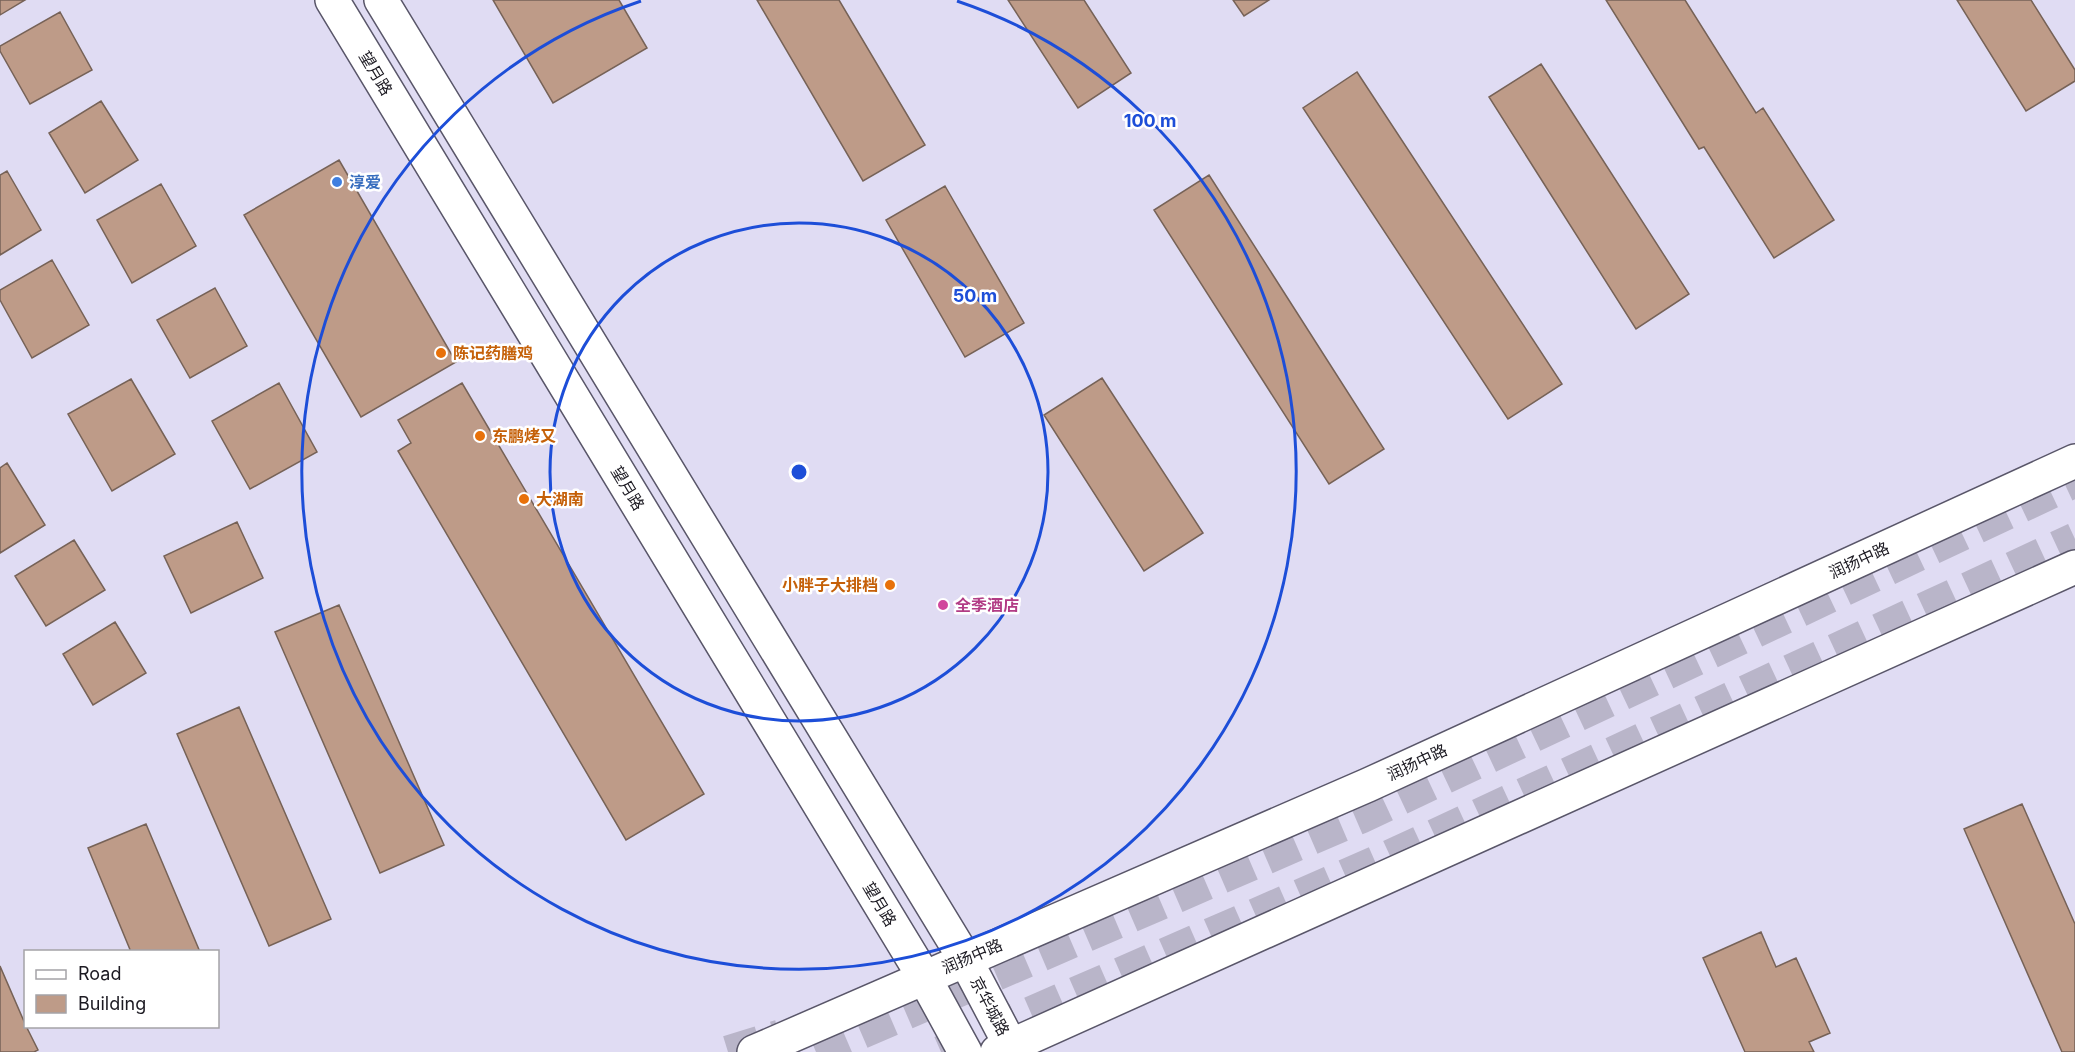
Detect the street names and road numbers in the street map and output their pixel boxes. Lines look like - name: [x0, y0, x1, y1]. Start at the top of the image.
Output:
- street label: 望月路: [355, 47, 397, 99]
- street label: 望月路: [607, 462, 649, 514]
- street label: 润扬中路: [1826, 537, 1892, 583]
- street label: 润扬中路: [1384, 739, 1450, 785]
- street label: 望月路: [859, 878, 901, 930]
- street label: 润扬中路: [939, 934, 1005, 978]
- street label: 京华城路: [966, 973, 1014, 1039]

